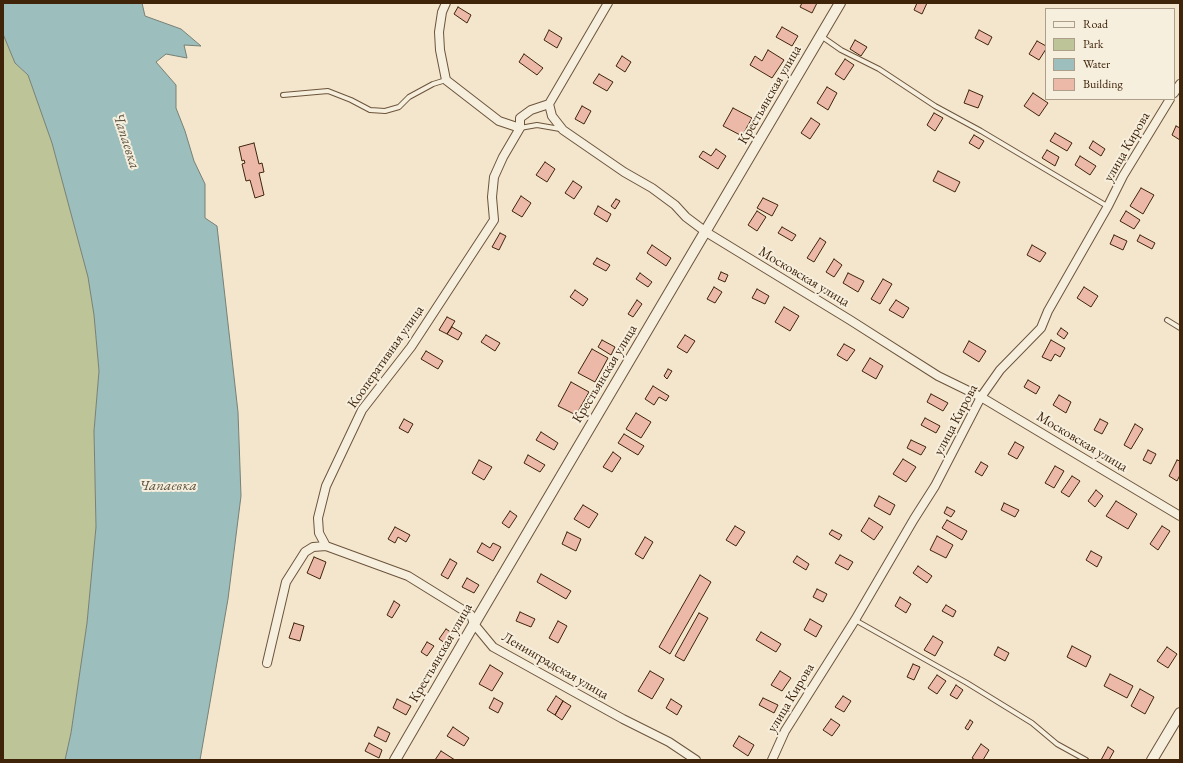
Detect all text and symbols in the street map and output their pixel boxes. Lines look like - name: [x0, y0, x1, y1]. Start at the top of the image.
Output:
- legend: [1045, 8, 1175, 100]
- text: Road: [1083, 16, 1108, 32]
- text: Park: [1083, 36, 1103, 52]
- street label: Крестьянская улица: [735, 42, 805, 148]
- text: Water: [1083, 56, 1110, 72]
- text: Building: [1083, 76, 1123, 92]
- street label: улица Кирова: [1100, 109, 1154, 185]
- water label: Чапаевка: [109, 111, 143, 171]
- street label: Московская улица: [755, 243, 853, 311]
- street label: Кооперативная улица: [344, 302, 428, 412]
- street label: Крестьянская улица: [569, 322, 641, 426]
- street label: улица Кирова: [930, 382, 982, 458]
- street label: Московская улица: [1033, 408, 1131, 476]
- water label: Чапаевка: [139, 477, 197, 495]
- street label: Крестьянская улица: [406, 600, 476, 706]
- street label: Ленинградская улица: [499, 629, 611, 703]
- street label: улица Кирова: [764, 660, 818, 736]

